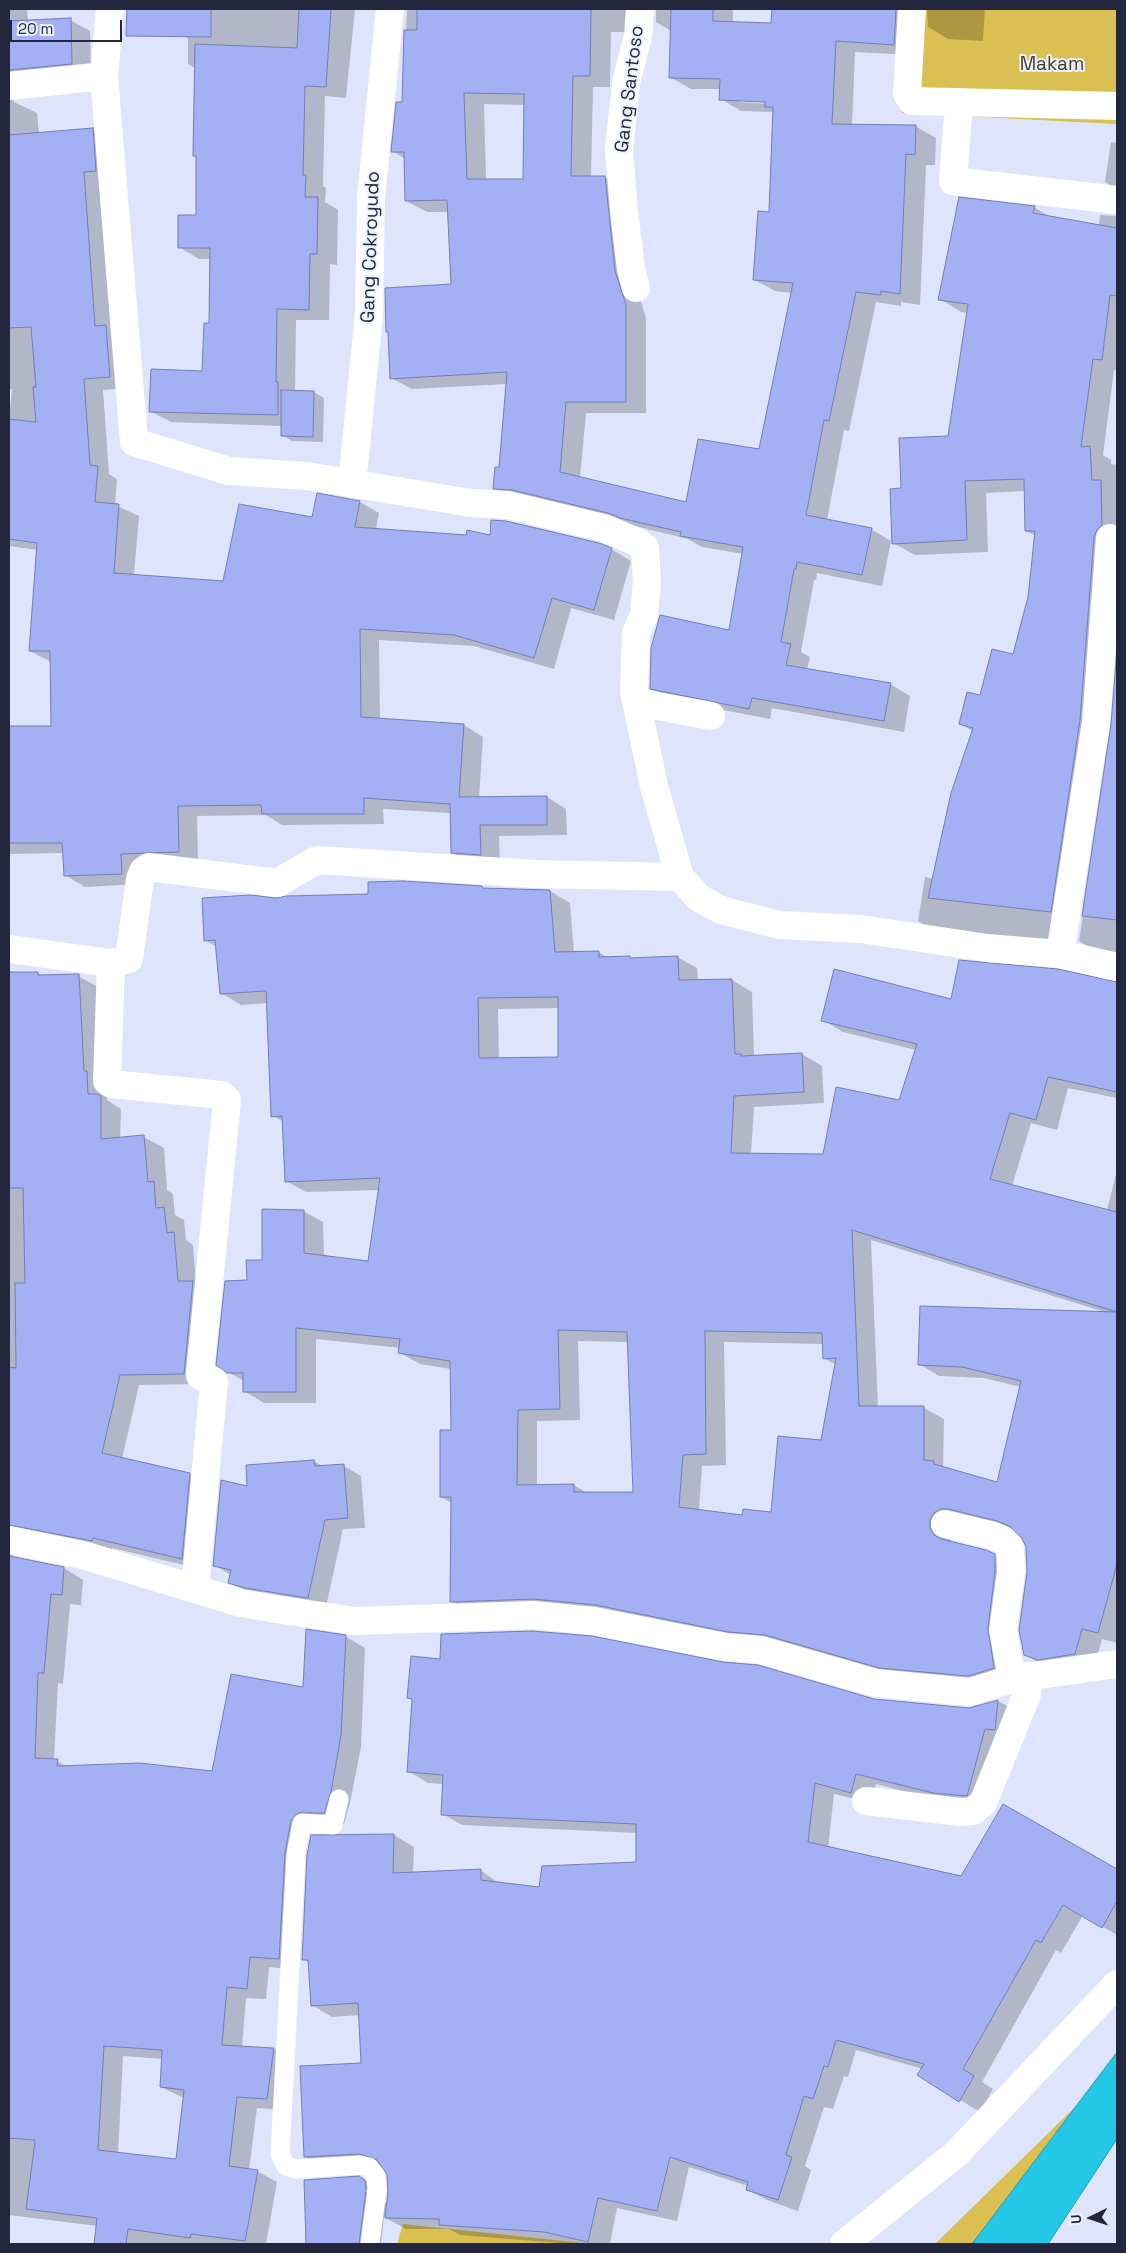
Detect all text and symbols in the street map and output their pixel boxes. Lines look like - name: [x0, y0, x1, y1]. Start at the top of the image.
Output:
- scale bar: [12, 10, 125, 42]
- text: 20 m: [18, 19, 53, 38]
- street label: Gang Santoso: [611, 24, 649, 154]
- park label: Makam: [1020, 54, 1084, 76]
- street label: Gang Cokroyudo: [357, 171, 385, 323]
- north arrow: [1066, 2193, 1116, 2243]
- text: U: [1067, 2214, 1085, 2224]

